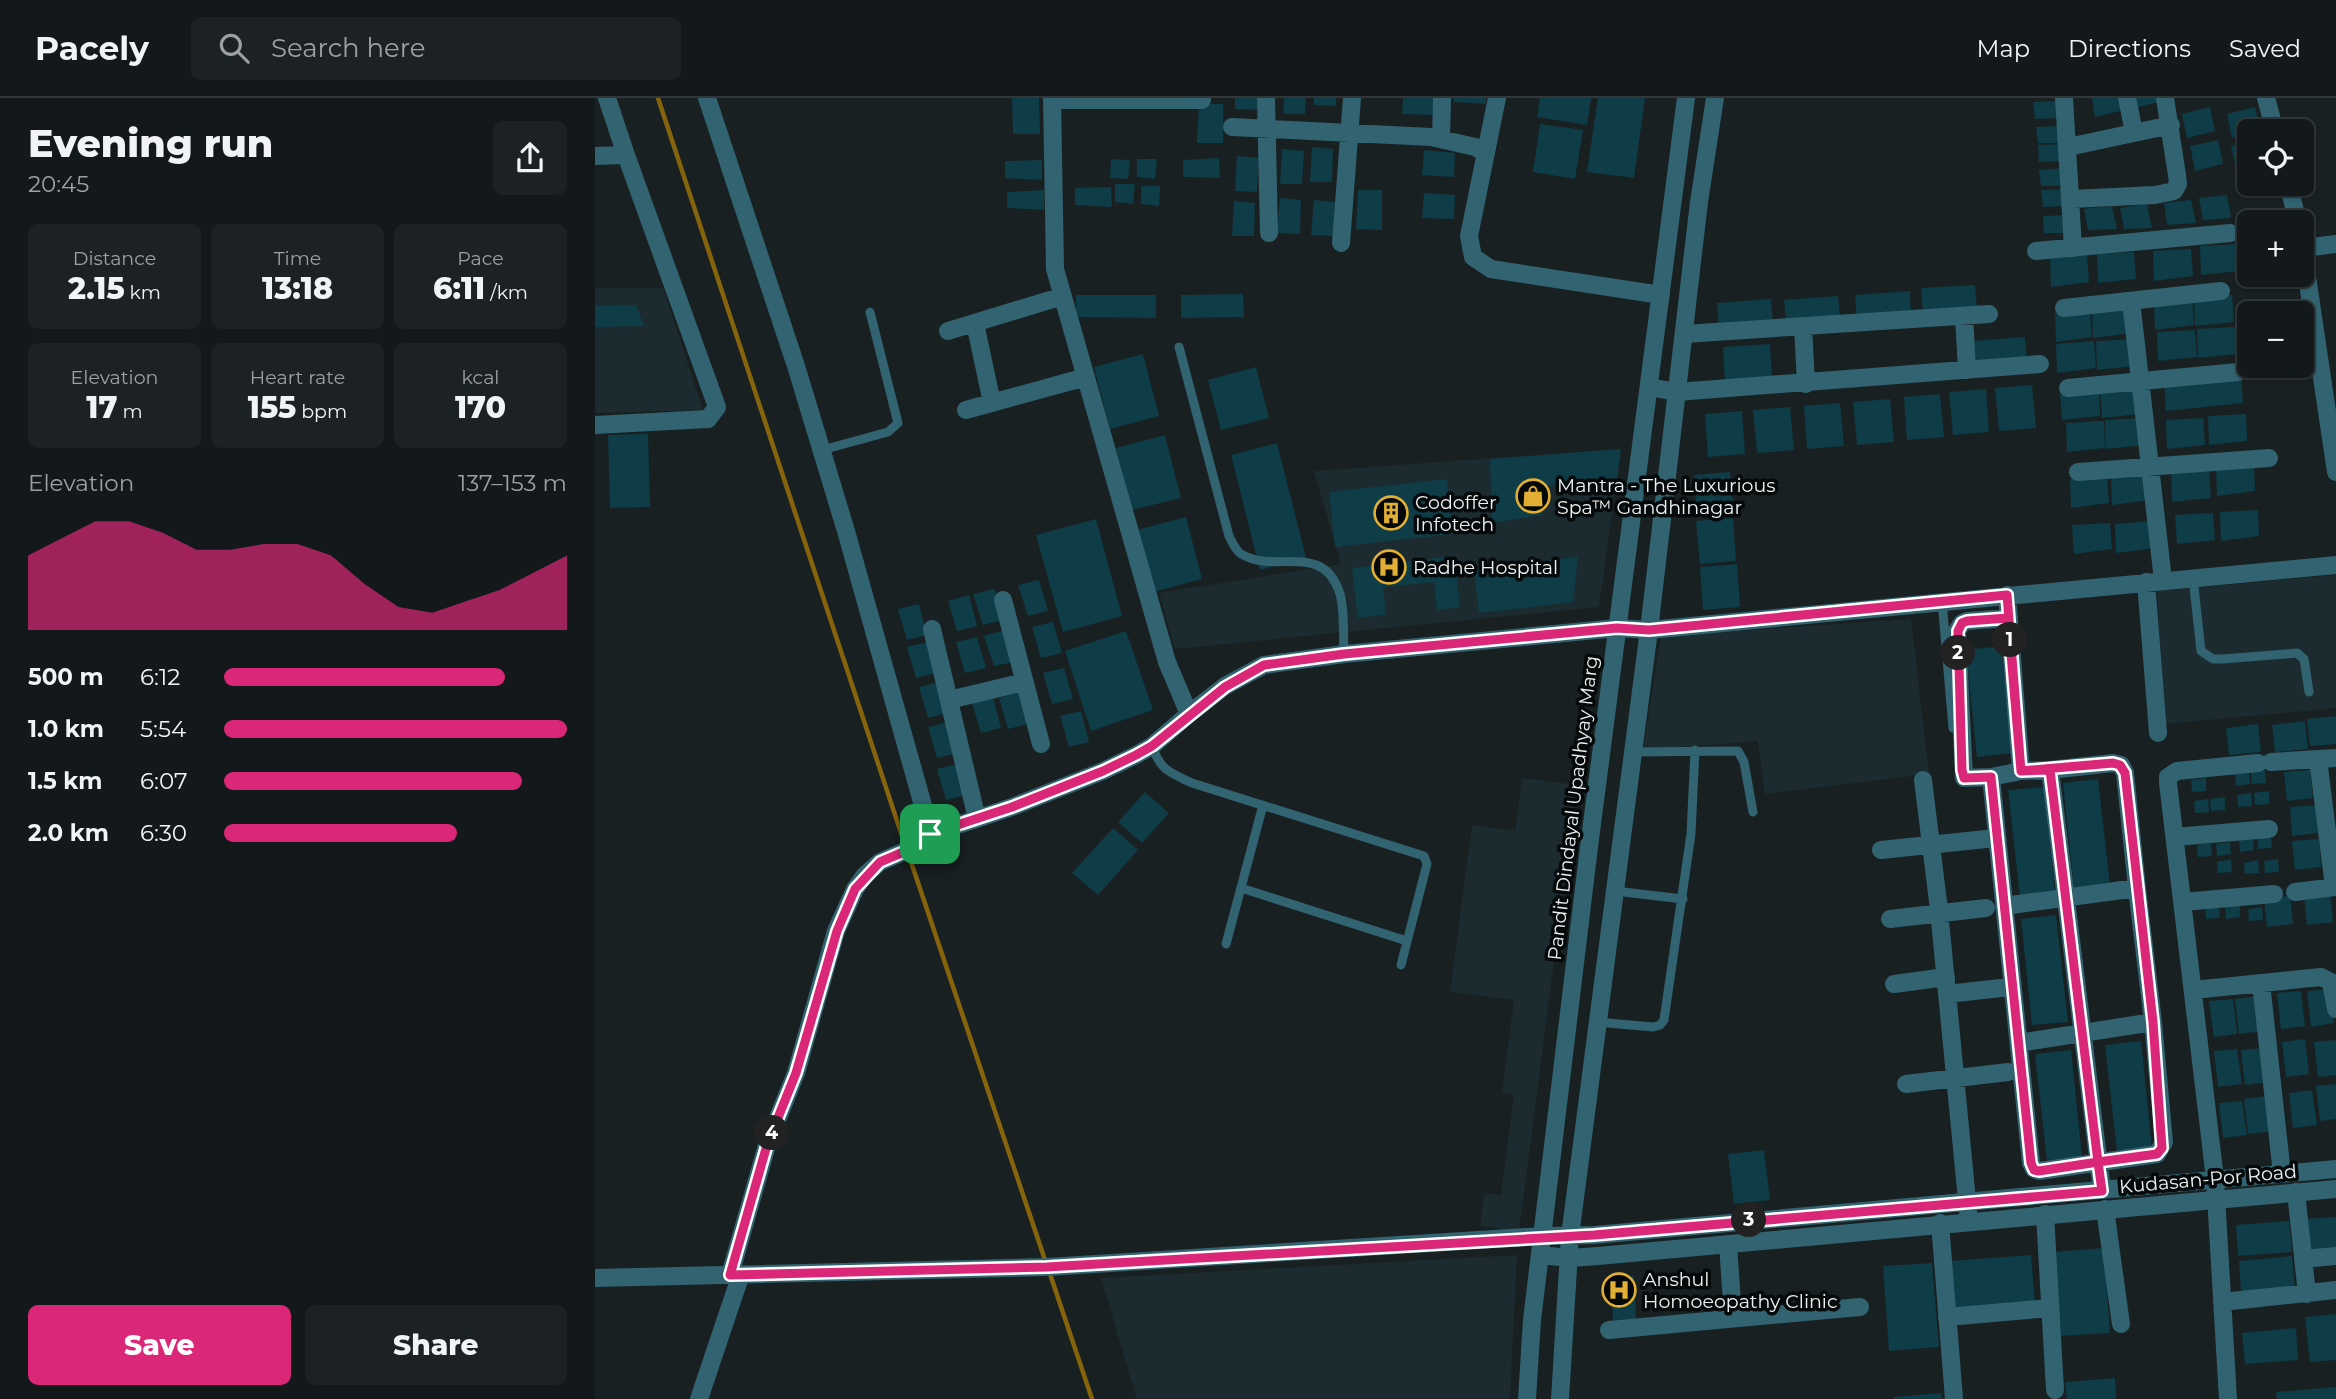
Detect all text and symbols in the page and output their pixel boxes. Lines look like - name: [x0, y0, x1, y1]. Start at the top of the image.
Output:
- search box: [191, 17, 681, 80]
- text: Pacely: [35, 28, 149, 68]
- icon: search: [215, 29, 253, 67]
- text: Search here: [271, 32, 426, 64]
- text: Map: [1977, 34, 2030, 63]
- text: Directions: [2068, 34, 2191, 63]
- text: Saved: [2229, 34, 2301, 63]
- map controls: [2237, 119, 2314, 378]
- button: locate: [2237, 119, 2314, 196]
- text: Evening run: [28, 120, 273, 167]
- button: share: [493, 121, 567, 195]
- text: 20:45: [28, 170, 89, 198]
- button: +: [2237, 210, 2314, 287]
- text: Distance: [73, 247, 156, 270]
- text: Time: [274, 247, 321, 270]
- text: Pace: [457, 247, 504, 270]
- text: 2.15: [68, 270, 125, 307]
- text: 13:18: [262, 270, 333, 307]
- text: 6:11: [433, 270, 485, 307]
- text: km: [125, 281, 161, 304]
- text: /km: [485, 281, 528, 304]
- button: −: [2237, 301, 2314, 378]
- text: Elevation: [71, 366, 158, 389]
- text: Heart rate: [250, 366, 345, 389]
- text: kcal: [462, 366, 499, 389]
- text: 17: [86, 389, 117, 426]
- text: 155: [248, 389, 296, 426]
- text: 170: [455, 389, 506, 426]
- text: m: [117, 400, 143, 423]
- text: bpm: [296, 400, 347, 423]
- text: Elevation: [28, 469, 134, 497]
- text: 137–153 m: [458, 469, 567, 497]
- place label: Mantra - The Luxurious Spa™ Gandhinagar: [1557, 474, 1775, 519]
- shop icon: Mantra - The Luxurious Spa™ Gandhinagar: [1514, 477, 1552, 515]
- place label: Codoffer Infotech: [1415, 491, 1497, 536]
- building icon: Codoffer Infotech: [1372, 494, 1410, 532]
- hospital icon: Radhe Hospital: [1370, 548, 1408, 586]
- place label: Radhe Hospital: [1413, 556, 1558, 579]
- pin: 1: [1993, 622, 2027, 658]
- text: 1: [2006, 628, 2013, 651]
- pin: 2: [1941, 636, 1975, 670]
- text: 2: [1952, 641, 1963, 664]
- street label: Pandit Dindayal Upadhyay Marg: [1543, 654, 1603, 962]
- text: 500 m: [28, 663, 104, 691]
- text: 6:12: [140, 663, 180, 691]
- text: 1.0 km: [28, 715, 104, 743]
- text: 5:54: [140, 715, 186, 743]
- text: 1.5 km: [28, 767, 102, 795]
- text: 6:07: [140, 767, 187, 795]
- pin: [900, 804, 960, 864]
- icon: arrive: [911, 815, 949, 853]
- text: 2.0 km: [28, 819, 109, 847]
- text: 6:30: [140, 819, 187, 847]
- pin: 4: [755, 1116, 789, 1150]
- text: 4: [765, 1121, 778, 1144]
- street label: Kudasan-Por Road: [2118, 1160, 2298, 1198]
- pin: 3: [1731, 1202, 1767, 1238]
- text: 3: [1743, 1208, 1754, 1231]
- place label: Anshul Homoeopathy Clinic: [1643, 1268, 1838, 1313]
- hospital icon: Anshul Homoeopathy Clinic: [1600, 1271, 1638, 1309]
- button: Save: [28, 1305, 291, 1385]
- button: Share: [305, 1305, 567, 1385]

